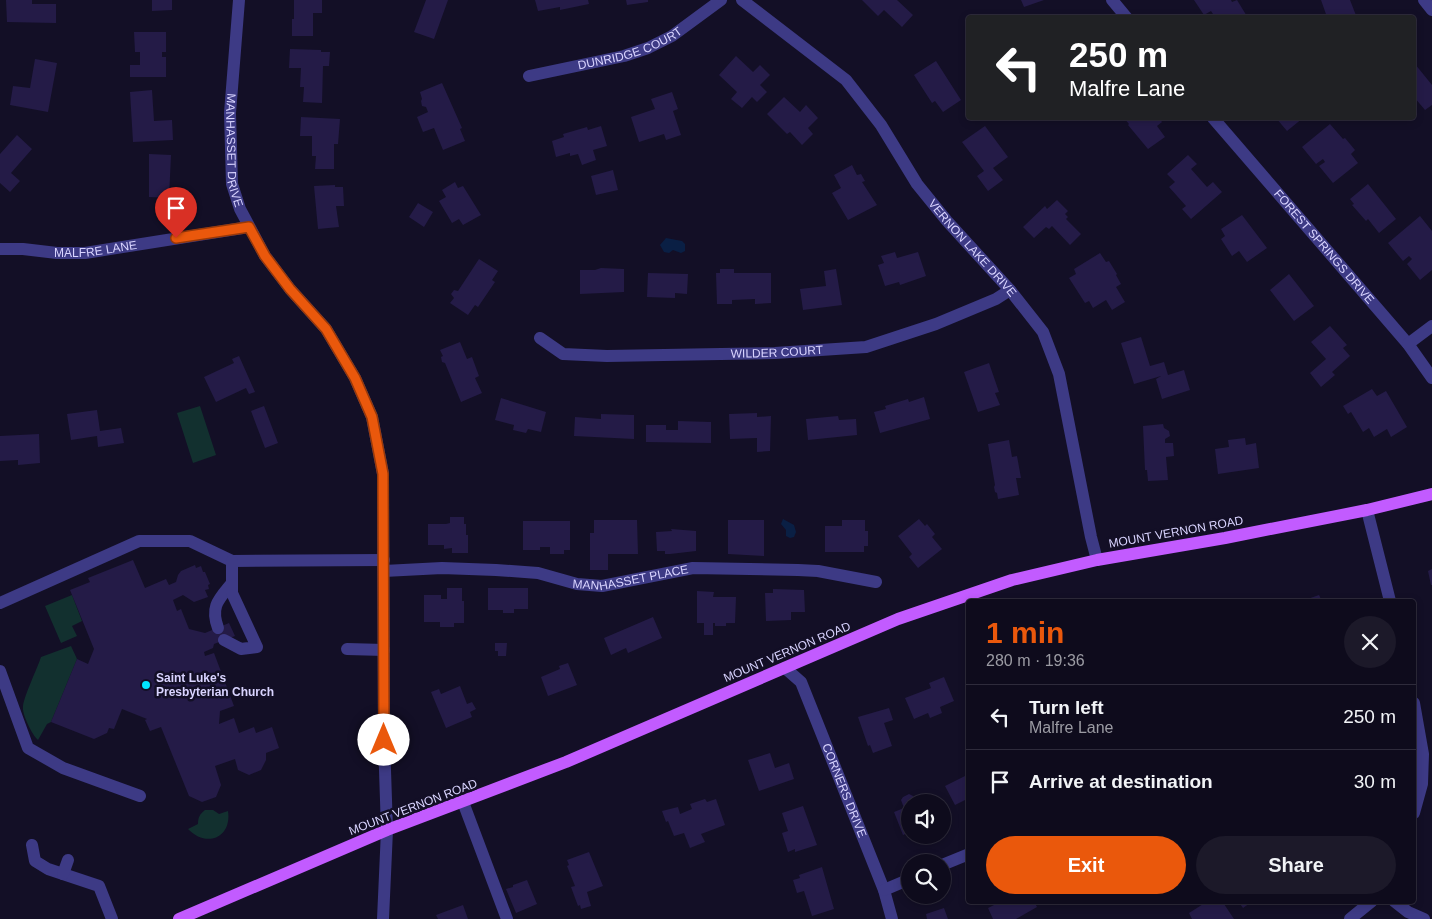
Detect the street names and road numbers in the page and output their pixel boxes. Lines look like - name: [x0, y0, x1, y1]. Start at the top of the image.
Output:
- street label: DUNRIDGE COURT: [577, 24, 685, 73]
- street label: MANHASSET DRIVE: [223, 93, 246, 209]
- street label: FOREST SPRINGS DRIVE: [1271, 187, 1377, 307]
- street label: VERNON LAKE DRIVE: [925, 197, 1019, 299]
- street label: MALFRE LANE: [54, 238, 138, 260]
- street label: WILDER COURT: [731, 343, 824, 361]
- street label: MOUNT VERNON ROAD: [1108, 513, 1245, 551]
- street label: MANHASSET PLACE: [572, 562, 690, 593]
- street label: MOUNT VERNON ROAD: [721, 619, 853, 685]
- street label: CORNERS DRIVE: [819, 741, 869, 840]
- street label: MOUNT VERNON ROAD: [347, 776, 480, 838]

